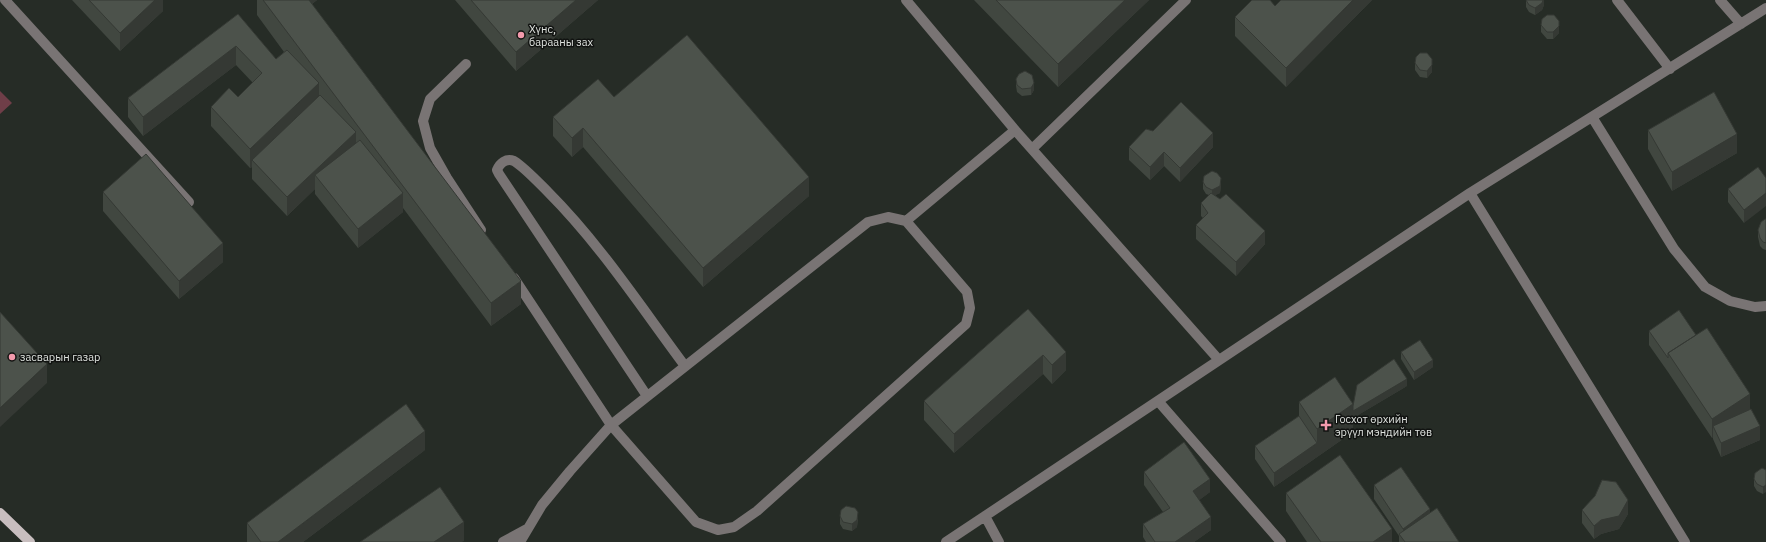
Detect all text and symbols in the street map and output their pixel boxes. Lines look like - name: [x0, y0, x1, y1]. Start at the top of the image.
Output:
- place label: Хүнс, барааны зах: [529, 22, 594, 49]
- marker: Хүнс, барааны зах: [516, 30, 526, 40]
- place label: засварын газар: [20, 350, 100, 364]
- marker: засварын газар: [7, 352, 17, 362]
- place label: Госхот өрхийн эрүүл мэндийн төв: [1335, 412, 1432, 439]
- marker: Госхот өрхийн эрүүл мэндийн төв: [1320, 419, 1332, 431]

